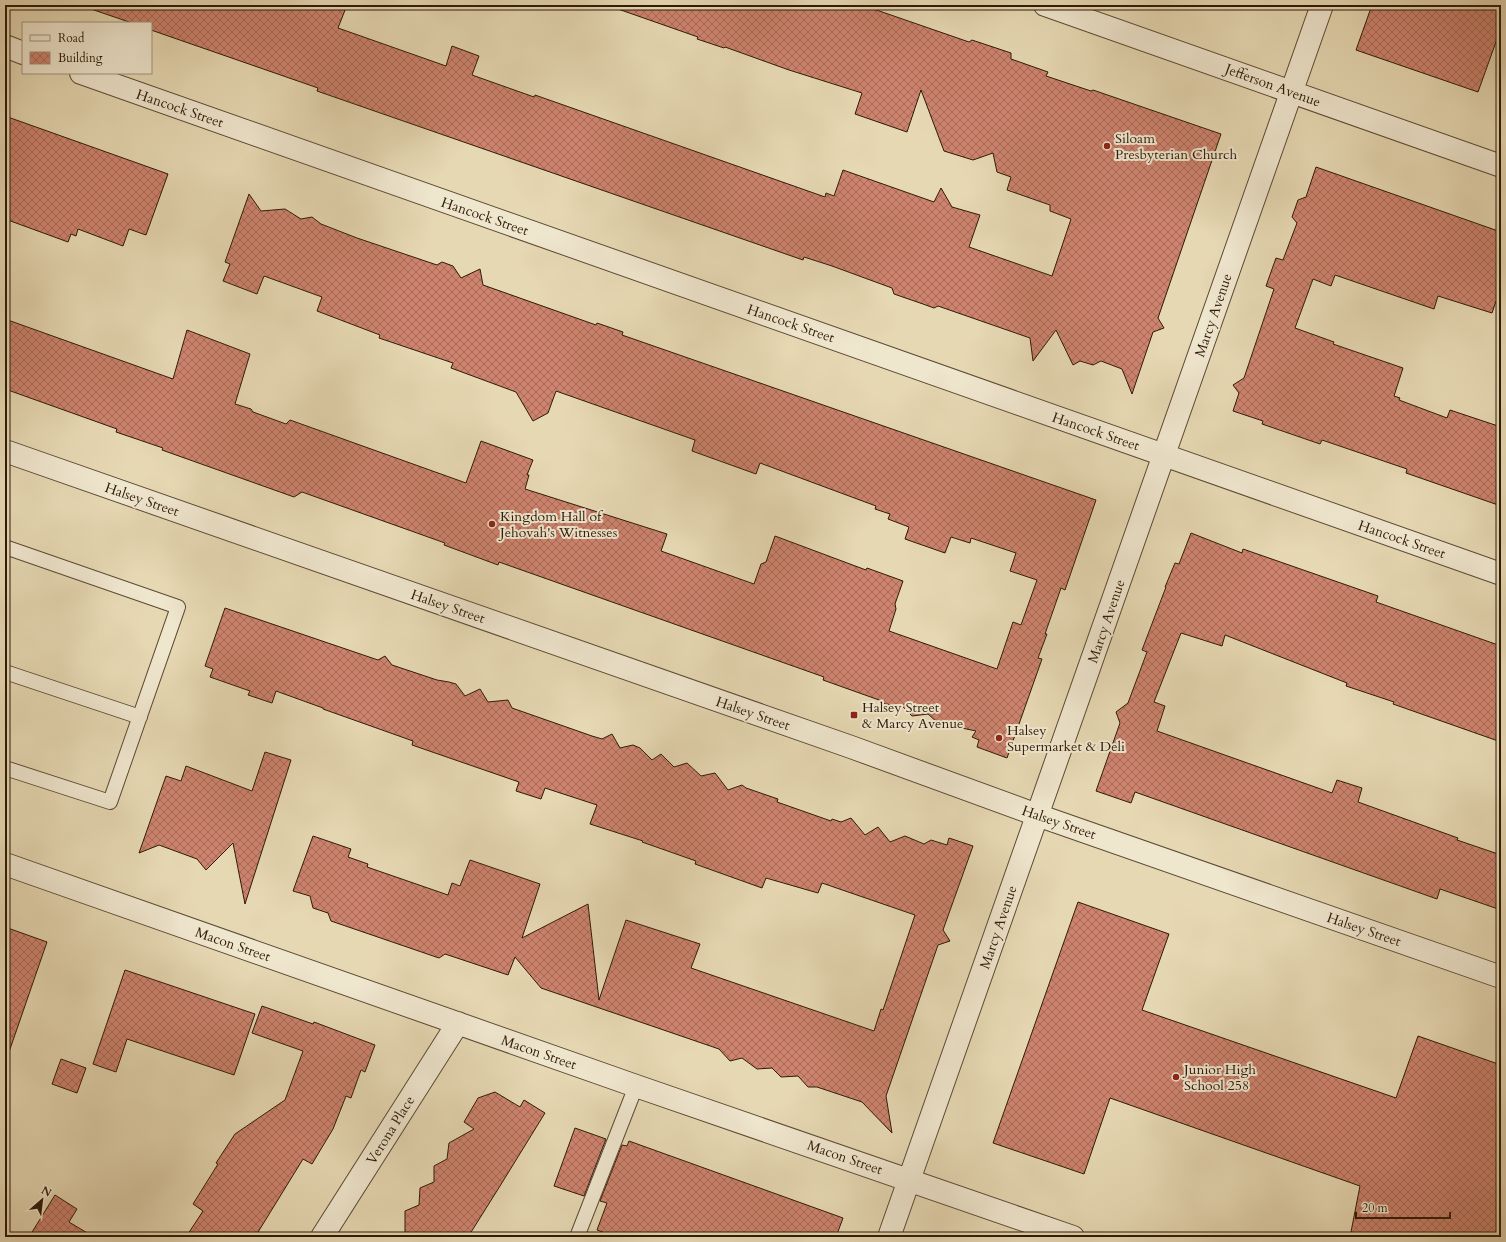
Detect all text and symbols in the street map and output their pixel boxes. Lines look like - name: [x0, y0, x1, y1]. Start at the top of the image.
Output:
- legend: [22, 22, 152, 74]
- text: Road: [58, 30, 85, 46]
- text: Building: [58, 50, 103, 66]
- street label: Jefferson Avenue: [1221, 59, 1323, 112]
- street label: Hancock Street: [134, 85, 226, 132]
- place label: Siloam Presbyterian Church: [1115, 129, 1237, 164]
- marker: Siloam Presbyterian Church: [1102, 141, 1112, 151]
- street label: Hancock Street: [439, 193, 531, 240]
- street label: Marcy Avenue: [1190, 271, 1237, 360]
- street label: Hancock Street: [745, 300, 837, 347]
- street label: Hancock Street: [1050, 408, 1142, 455]
- street label: Halsey Street: [102, 478, 182, 521]
- place label: Kingdom Hall of Jehovah's Witnesses: [498, 507, 618, 542]
- street label: Hancock Street: [1356, 516, 1448, 563]
- marker: Kingdom Hall of Jehovah's Witnesses: [487, 519, 497, 529]
- street label: Marcy Avenue: [1083, 577, 1130, 666]
- street label: Halsey Street: [408, 585, 488, 628]
- street label: Halsey Street: [713, 692, 793, 735]
- place label: Halsey Street & Marcy Avenue: [862, 698, 963, 733]
- marker: Halsey Street & Marcy Avenue: [849, 710, 859, 720]
- place label: Halsey Supermarket & Deli: [1007, 721, 1125, 756]
- marker: Halsey Supermarket & Deli: [994, 733, 1004, 743]
- street label: Halsey Street: [1019, 801, 1099, 844]
- street label: Marcy Avenue: [975, 883, 1022, 972]
- street label: Halsey Street: [1324, 908, 1404, 951]
- street label: Macon Street: [193, 923, 274, 966]
- street label: Macon Street: [499, 1031, 580, 1074]
- place label: Junior High School 258: [1182, 1060, 1256, 1095]
- marker: Junior High School 258: [1171, 1072, 1181, 1082]
- street label: Verona Place: [362, 1092, 419, 1168]
- street label: Macon Street: [805, 1136, 886, 1179]
- north arrow: [22, 1180, 62, 1220]
- text: N: [39, 1183, 55, 1201]
- scale bar: [1356, 1194, 1450, 1220]
- text: 20 m: [1362, 1200, 1389, 1216]

